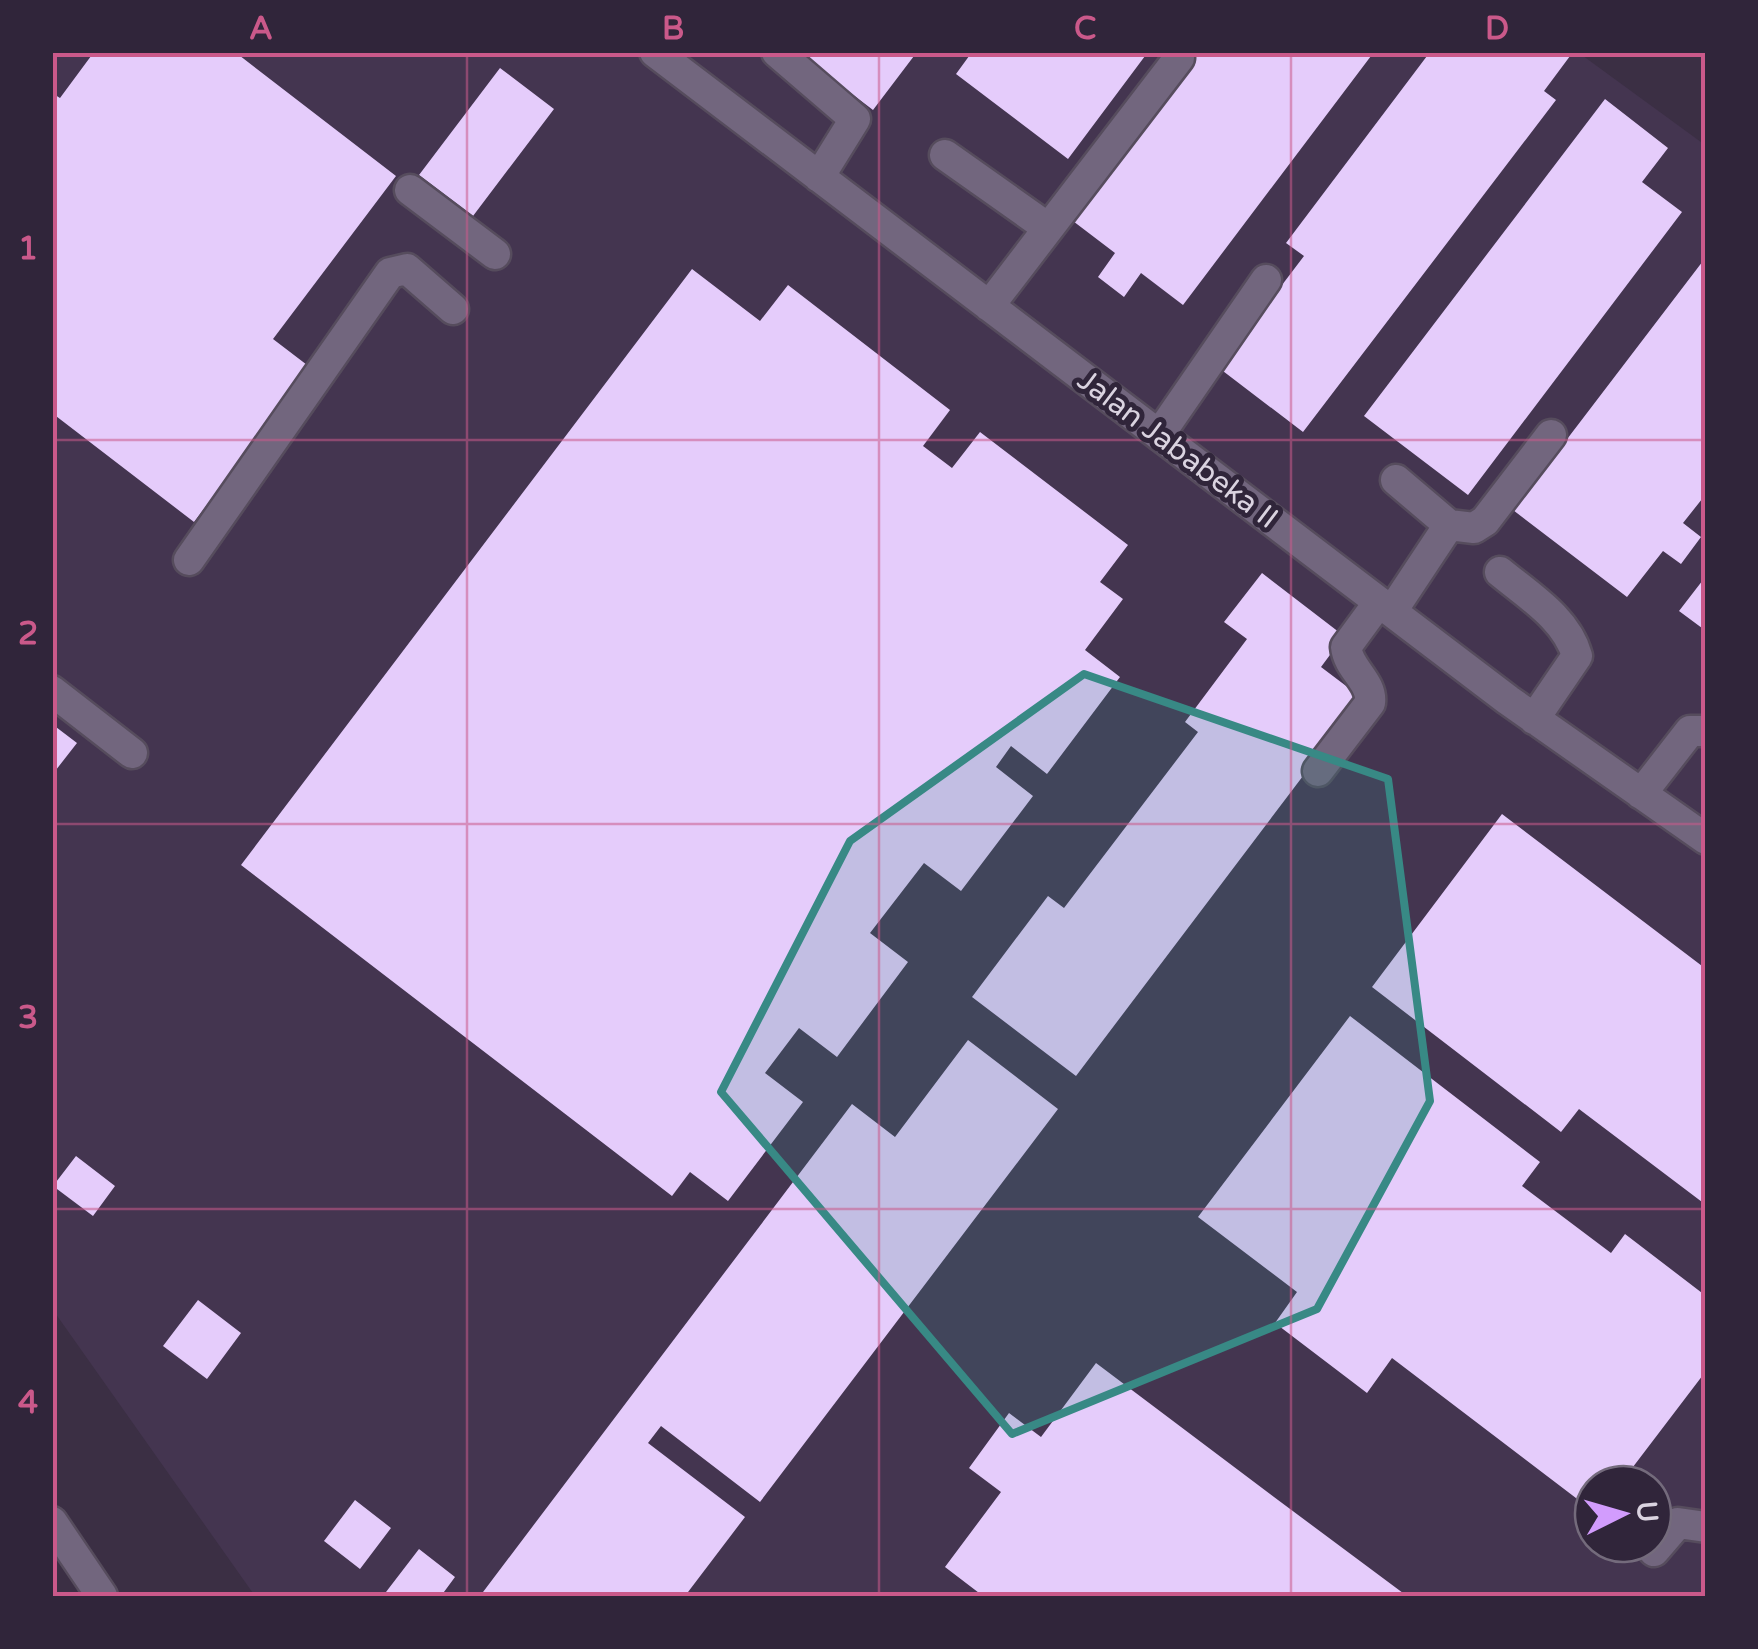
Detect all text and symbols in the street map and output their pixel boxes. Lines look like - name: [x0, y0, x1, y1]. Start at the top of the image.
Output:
- text: A: [249, 10, 273, 48]
- text: B: [662, 10, 684, 48]
- text: C: [1074, 10, 1096, 48]
- text: D: [1485, 10, 1509, 48]
- text: 1: [18, 230, 38, 268]
- street label: Jalan Jababeka II: [1070, 362, 1285, 537]
- text: 2: [18, 615, 38, 653]
- text: 3: [18, 999, 38, 1037]
- text: 4: [18, 1384, 38, 1422]
- north arrow: [1573, 1464, 1673, 1564]
- text: U: [1629, 1500, 1665, 1524]

